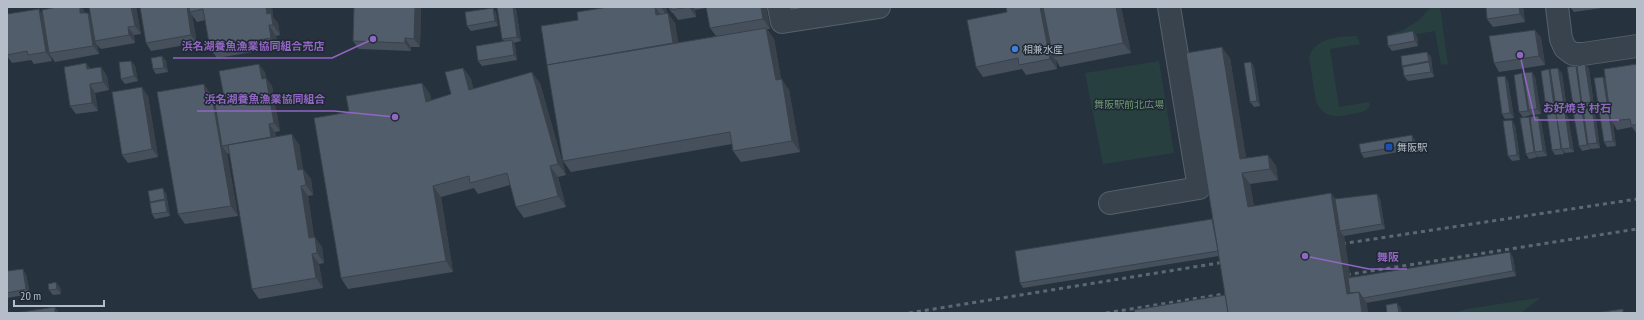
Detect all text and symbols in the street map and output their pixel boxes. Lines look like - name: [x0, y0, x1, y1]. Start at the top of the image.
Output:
- callout: 浜名湖養魚漁業協同組合売店: [173, 35, 332, 58]
- text: 浜名湖養魚漁業協同組合売店: [182, 39, 325, 53]
- place label: 相兼水産: [1023, 43, 1063, 56]
- marker: 相兼水産: [1010, 44, 1020, 54]
- callout: 浜名湖養魚漁業協同組合: [197, 88, 334, 111]
- text: 浜名湖養魚漁業協同組合: [205, 92, 326, 106]
- callout: お好焼き 村石: [1535, 97, 1619, 120]
- park label: 舞阪駅前北広場: [1094, 98, 1164, 111]
- text: お好焼き 村石: [1543, 101, 1611, 115]
- place label: 舞阪駅: [1397, 141, 1428, 154]
- marker: 舞阪駅: [1384, 142, 1394, 152]
- callout: 舞阪: [1369, 246, 1407, 269]
- text: 舞阪: [1377, 250, 1399, 264]
- scale bar: [14, 282, 104, 308]
- text: 20 m: [20, 288, 41, 303]

